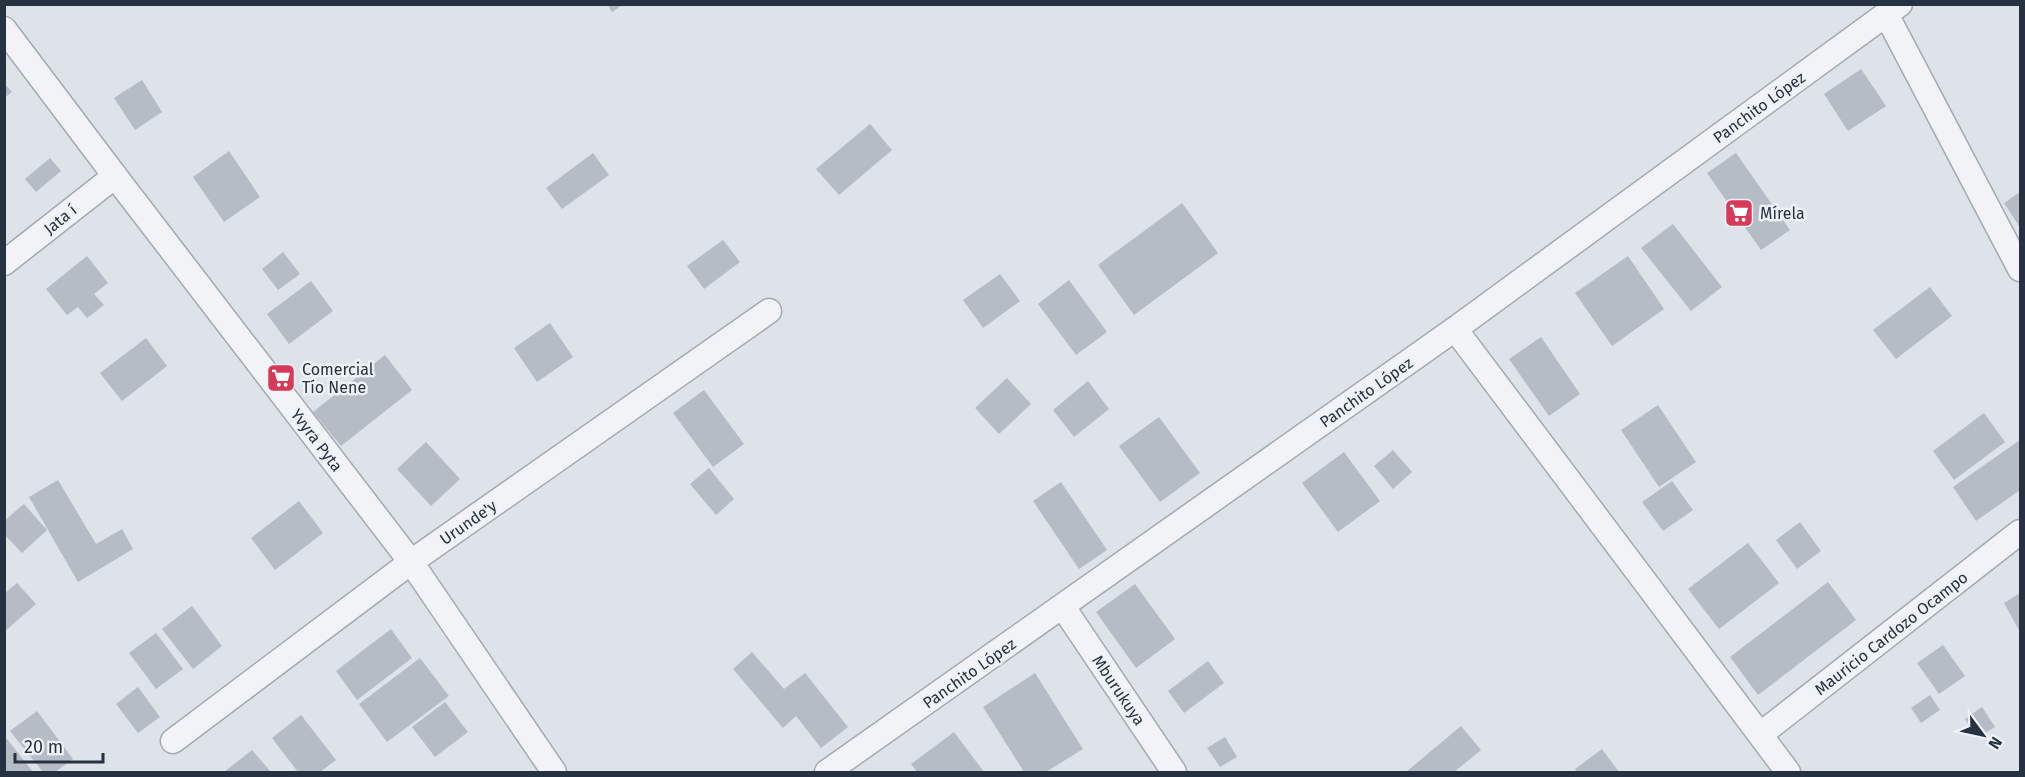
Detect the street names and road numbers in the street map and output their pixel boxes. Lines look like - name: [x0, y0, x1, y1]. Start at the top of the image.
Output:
- street label: Panchito López: [1710, 68, 1809, 147]
- street label: Jata í: [40, 200, 81, 238]
- street label: Panchito López: [1316, 353, 1416, 432]
- street label: Yvyra Pyta: [287, 405, 346, 475]
- street label: Urunde'y: [436, 496, 500, 549]
- street label: Mauricio Cardozo Ocampo: [1811, 568, 1972, 699]
- street label: Panchito López: [919, 634, 1019, 713]
- street label: Mburukuya: [1088, 652, 1149, 729]

